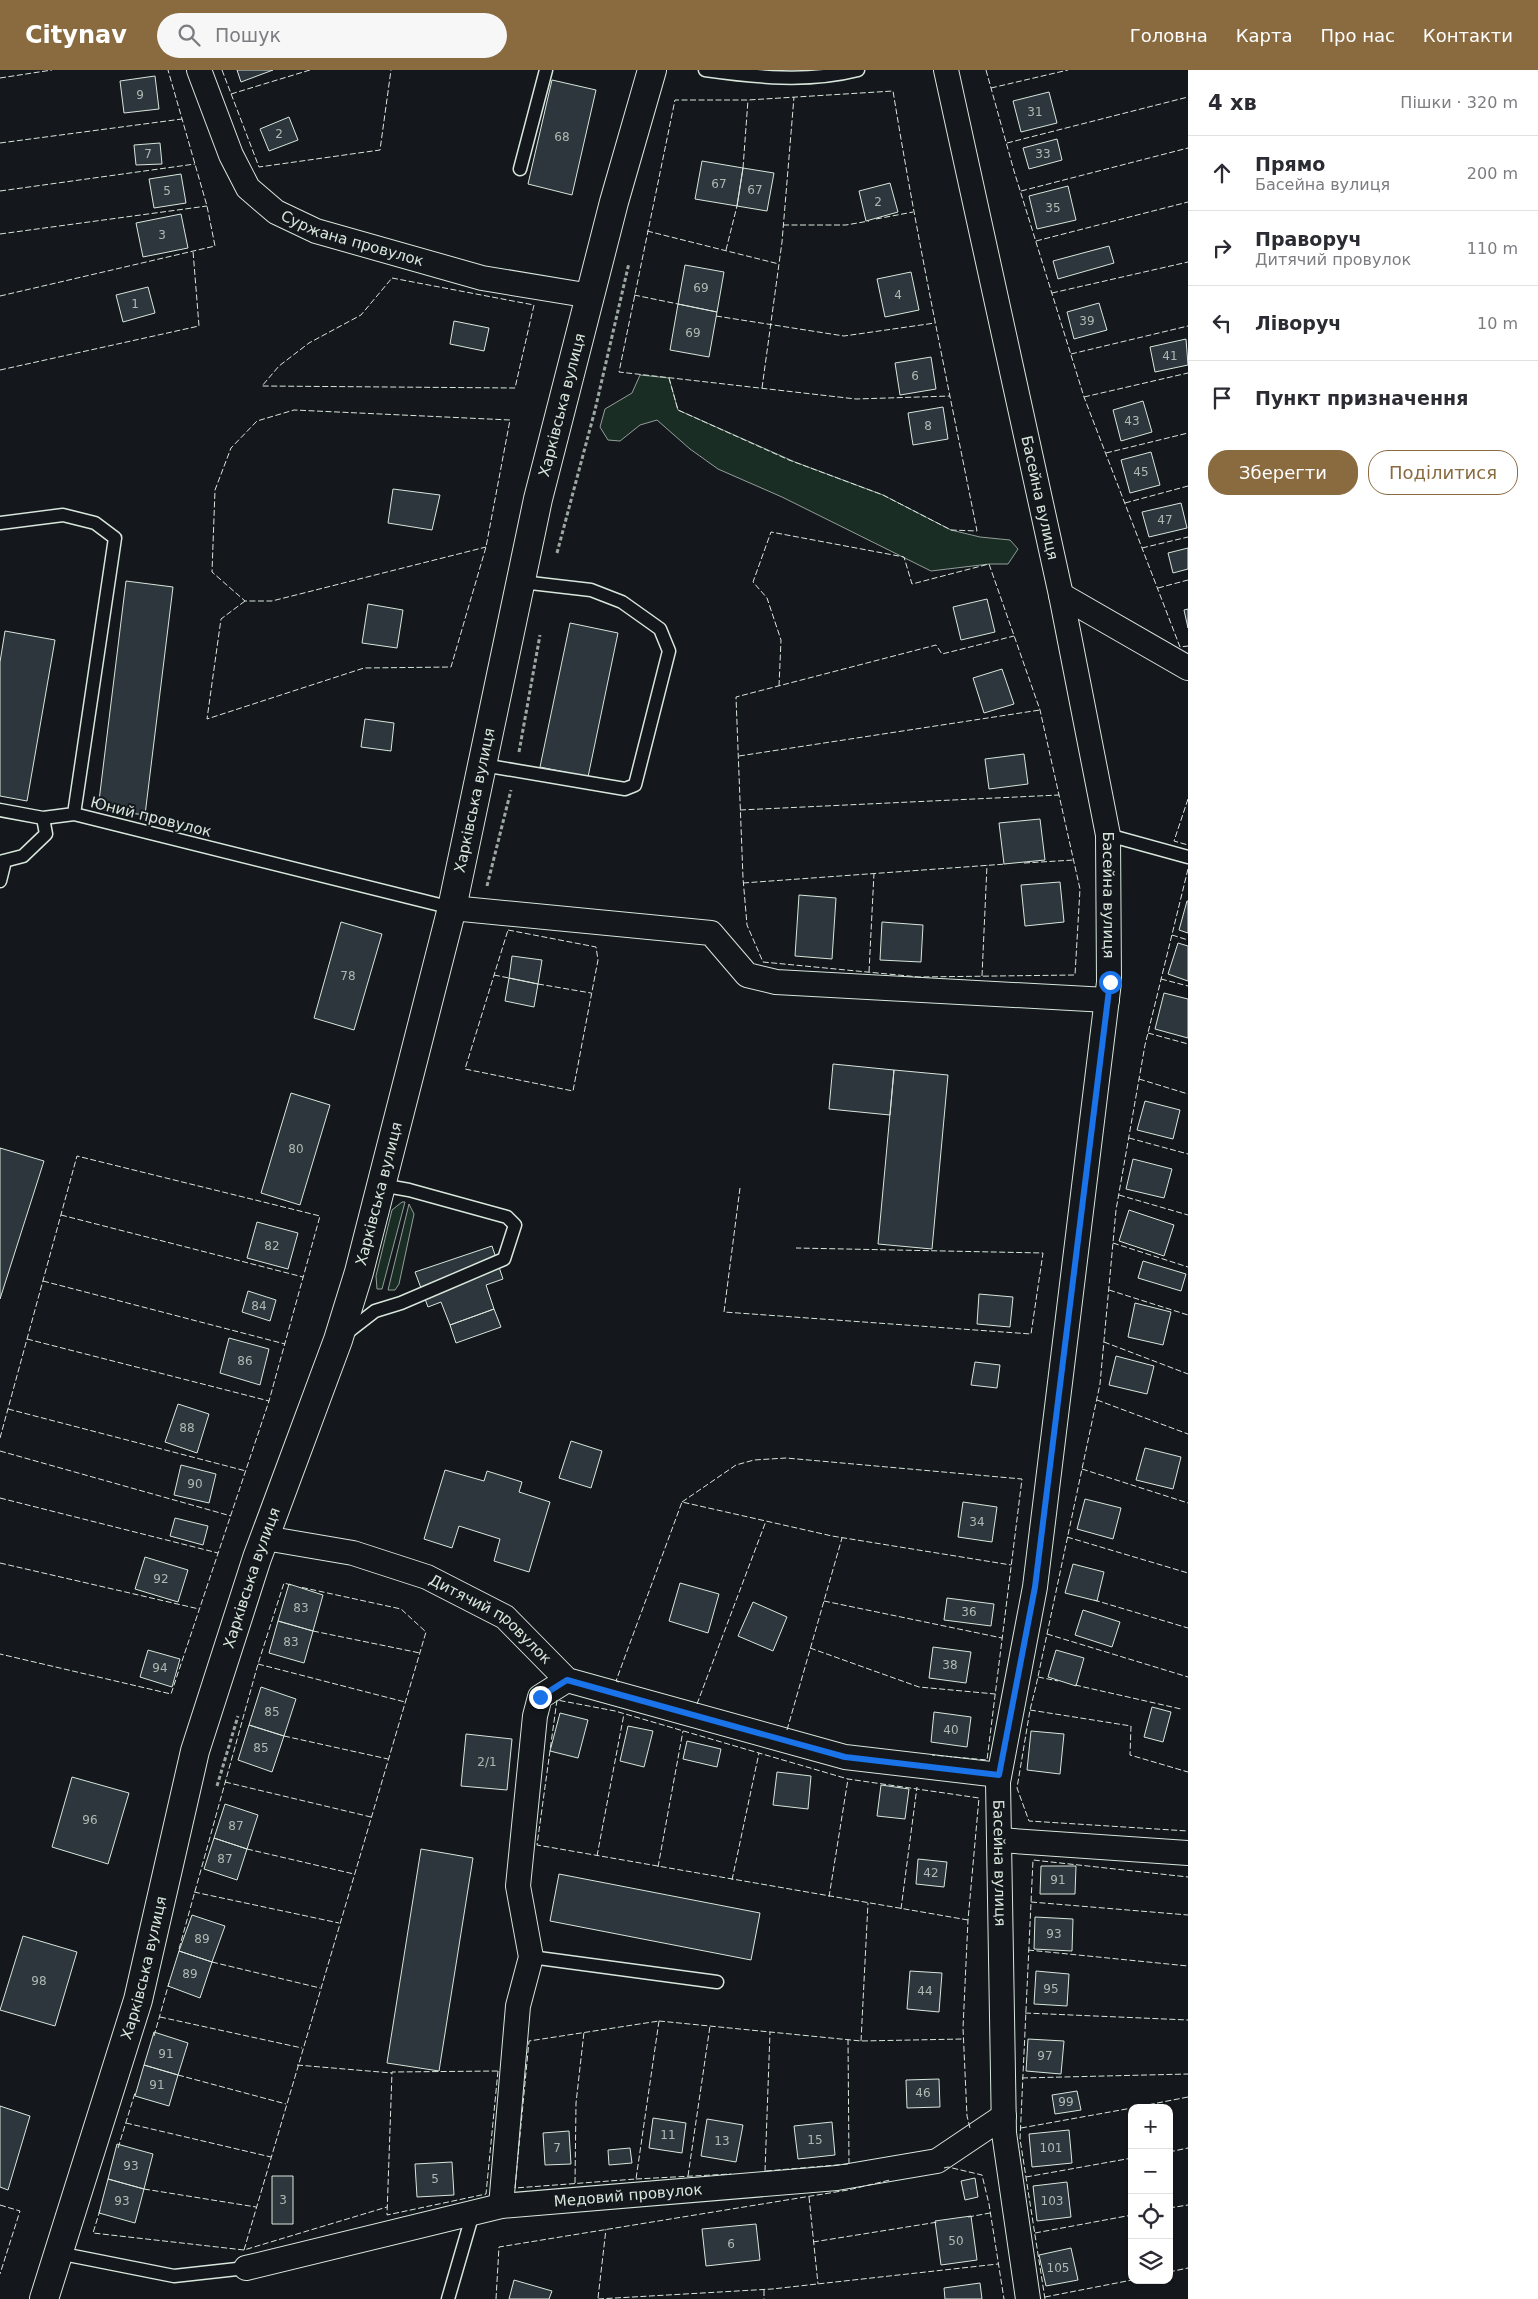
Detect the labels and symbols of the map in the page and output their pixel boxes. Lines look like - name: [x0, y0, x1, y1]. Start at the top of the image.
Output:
- house number: 9: [136, 88, 144, 102]
- house number: 31: [1027, 105, 1043, 119]
- house number: 2: [275, 127, 283, 141]
- house number: 68: [554, 130, 570, 144]
- house number: 7: [144, 147, 152, 161]
- house number: 33: [1035, 147, 1051, 161]
- house number: 67: [711, 177, 727, 191]
- house number: 67: [747, 183, 763, 197]
- house number: 5: [163, 184, 171, 198]
- house number: 2: [874, 195, 882, 209]
- house number: 35: [1045, 201, 1061, 215]
- street label: Суржана провулок: [278, 207, 426, 270]
- house number: 3: [158, 228, 166, 242]
- house number: 69: [693, 281, 709, 295]
- house number: 4: [894, 288, 902, 302]
- house number: 1: [131, 297, 139, 311]
- house number: 39: [1079, 314, 1095, 328]
- house number: 69: [685, 326, 701, 340]
- street label: Харківська вулиця: [535, 331, 589, 479]
- house number: 41: [1162, 349, 1178, 363]
- house number: 6: [911, 369, 919, 383]
- house number: 43: [1124, 414, 1140, 428]
- house number: 8: [924, 419, 932, 433]
- street label: Басейна вулиця: [1017, 434, 1062, 562]
- house number: 45: [1133, 465, 1149, 479]
- house number: 47: [1157, 513, 1173, 527]
- street label: Харківська вулиця: [451, 726, 499, 874]
- street label: Юний провулок: [89, 793, 213, 841]
- street label: Басейна вулиця: [1099, 832, 1118, 958]
- house number: 78: [340, 969, 356, 983]
- route start: [1099, 971, 1122, 994]
- street label: Харківська вулиця: [352, 1120, 406, 1268]
- house number: 80: [288, 1142, 304, 1156]
- house number: 82: [264, 1239, 280, 1253]
- house number: 84: [251, 1299, 267, 1313]
- house number: 86: [237, 1354, 253, 1368]
- house number: 88: [179, 1421, 195, 1435]
- house number: 90: [187, 1477, 203, 1491]
- street label: Харківська вулиця: [220, 1505, 284, 1651]
- house number: 34: [969, 1515, 985, 1529]
- street label: Дитячий провулок: [426, 1571, 555, 1668]
- house number: 92: [153, 1572, 169, 1586]
- house number: 83: [293, 1601, 309, 1615]
- house number: 36: [961, 1605, 977, 1619]
- house number: 83: [283, 1635, 299, 1649]
- house number: 38: [942, 1658, 958, 1672]
- house number: 94: [152, 1661, 168, 1675]
- route end: [529, 1686, 552, 1709]
- house number: 85: [264, 1705, 280, 1719]
- house number: 40: [943, 1723, 959, 1737]
- house number: 85: [253, 1741, 269, 1755]
- house number: 2/1: [477, 1755, 497, 1769]
- street label: Басейна вулиця: [989, 1799, 1009, 1927]
- house number: 96: [82, 1813, 98, 1827]
- house number: 87: [228, 1819, 244, 1833]
- house number: 87: [217, 1852, 233, 1866]
- house number: 42: [923, 1866, 939, 1880]
- house number: 91: [1050, 1873, 1066, 1887]
- street label: Харківська вулиця: [117, 1894, 171, 2042]
- house number: 93: [1046, 1927, 1062, 1941]
- house number: 89: [194, 1932, 210, 1946]
- house number: 89: [182, 1967, 198, 1981]
- house number: 98: [31, 1974, 47, 1988]
- house number: 95: [1043, 1982, 1059, 1996]
- house number: 44: [917, 1984, 933, 1998]
- house number: 91: [158, 2047, 174, 2061]
- house number: 97: [1037, 2049, 1053, 2063]
- house number: 91: [149, 2078, 165, 2092]
- house number: 46: [915, 2086, 931, 2100]
- house number: 99: [1058, 2095, 1074, 2109]
- house number: 11: [660, 2128, 676, 2142]
- house number: 15: [807, 2133, 823, 2147]
- house number: 13: [714, 2134, 730, 2148]
- house number: 7: [553, 2141, 561, 2155]
- house number: 101: [1040, 2141, 1062, 2155]
- house number: 93: [123, 2159, 139, 2173]
- house number: 5: [431, 2172, 439, 2186]
- street label: Медовий провулок: [553, 2180, 703, 2211]
- house number: 3: [279, 2193, 287, 2207]
- house number: 93: [114, 2194, 130, 2208]
- house number: 103: [1041, 2194, 1063, 2208]
- house number: 50: [948, 2234, 964, 2248]
- house number: 6: [727, 2237, 735, 2251]
- house number: 105: [1047, 2261, 1069, 2275]

